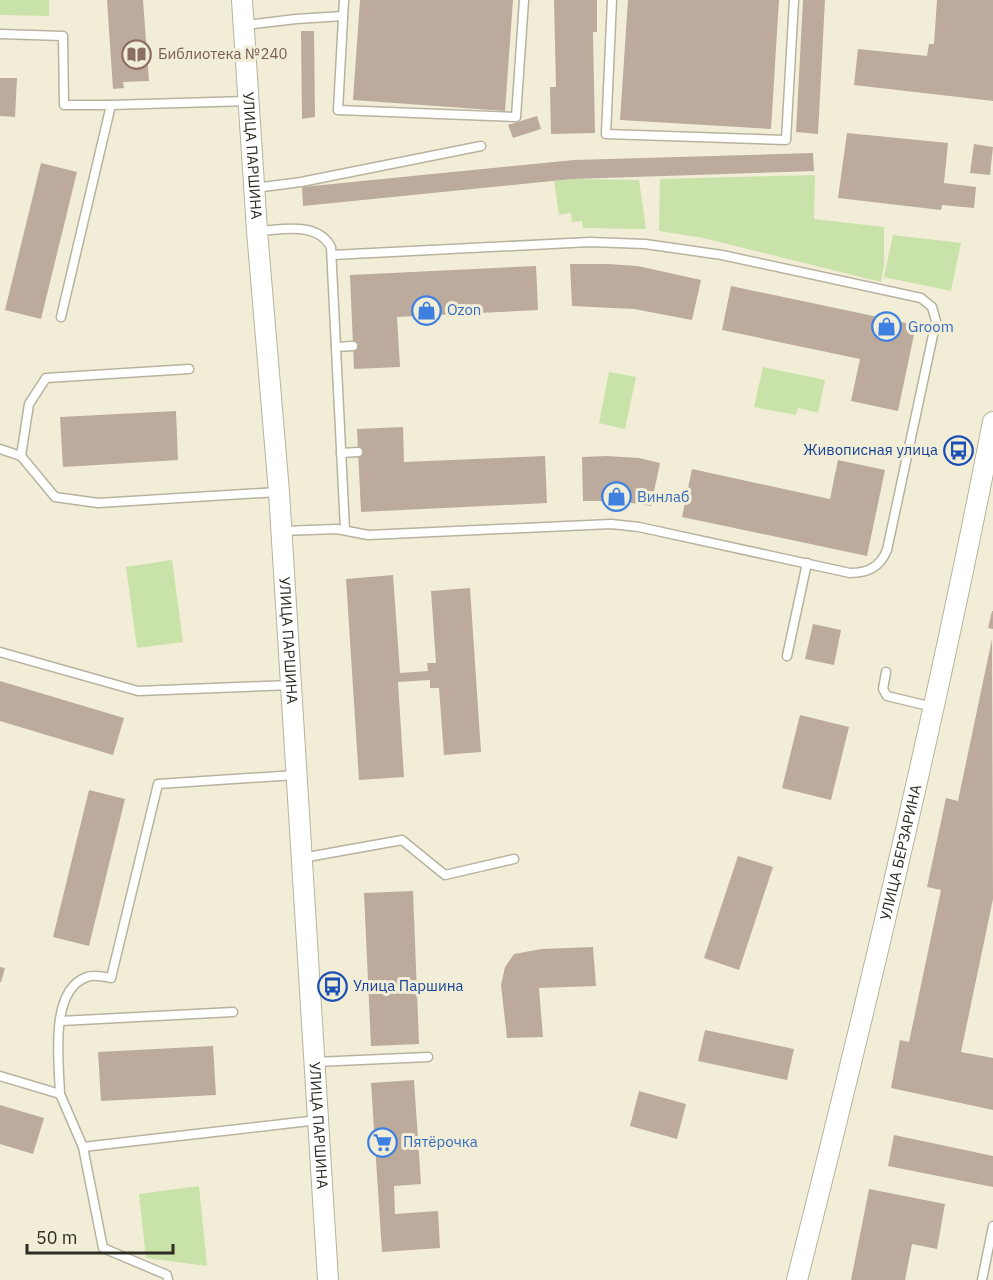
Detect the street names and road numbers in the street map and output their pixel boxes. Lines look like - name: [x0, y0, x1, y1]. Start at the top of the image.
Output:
- street label: УЛИЦА ПАРШИНА: [239, 91, 266, 220]
- street label: УЛИЦА ПАРШИНА: [275, 576, 302, 705]
- street label: УЛИЦА БЕРЗАРИНА: [876, 782, 925, 922]
- street label: УЛИЦА ПАРШИНА: [305, 1061, 332, 1190]

